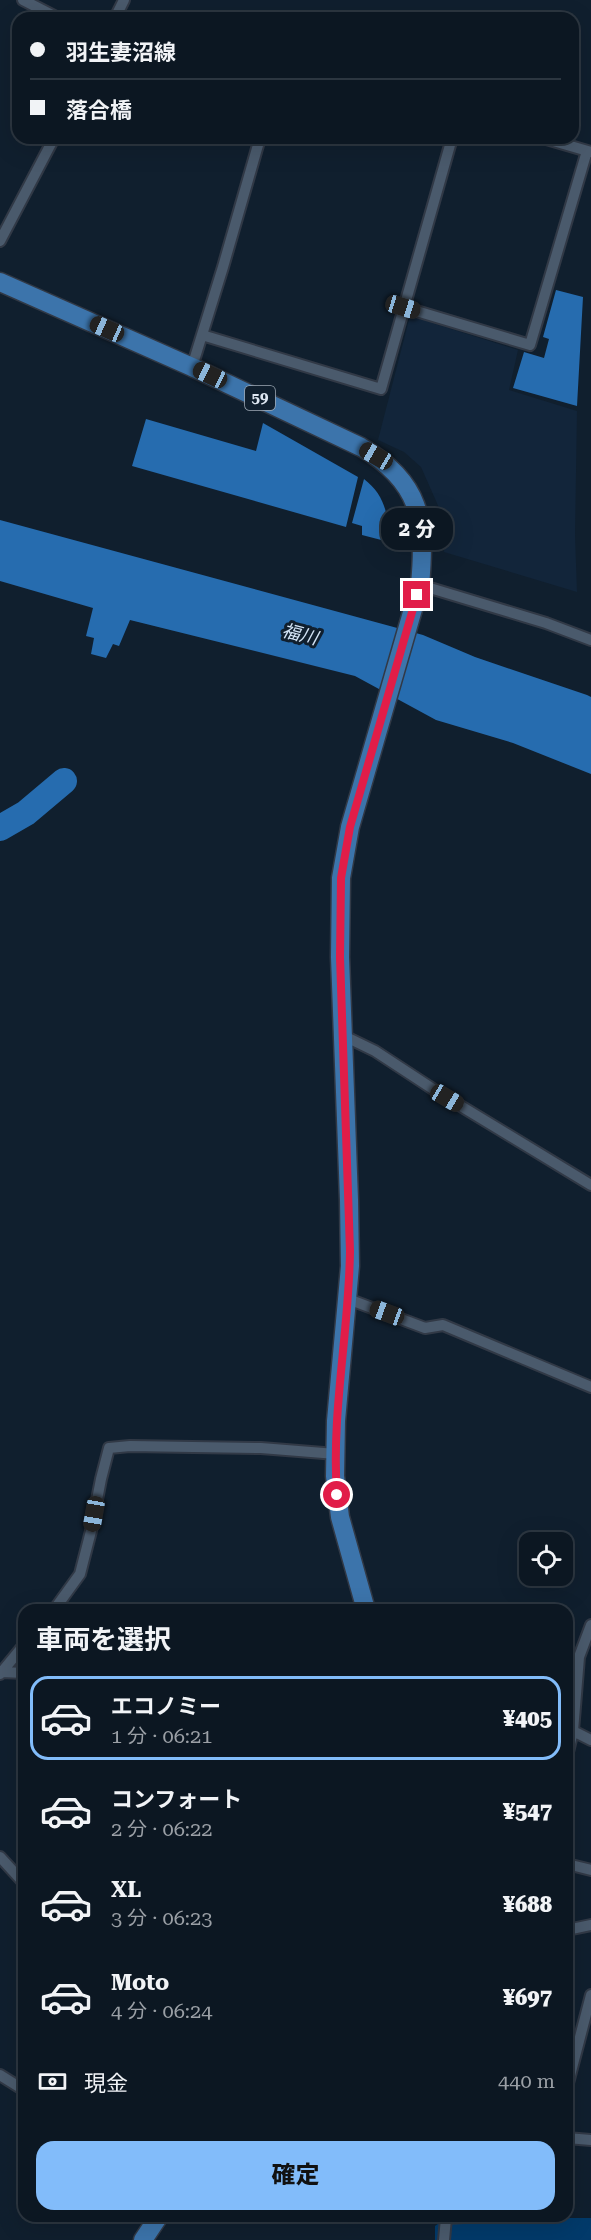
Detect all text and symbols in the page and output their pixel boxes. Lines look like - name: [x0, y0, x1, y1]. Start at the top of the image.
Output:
- text: 羽生妻沼線: [66, 40, 176, 65]
- text: 落合橋: [66, 98, 132, 123]
- car: [383, 293, 423, 321]
- car: [87, 313, 127, 345]
- car: [190, 359, 230, 391]
- road number: 59: [245, 386, 275, 410]
- car: [356, 439, 396, 473]
- callout: 2 分: [381, 508, 453, 550]
- text: 2 分: [399, 517, 435, 541]
- route end: [403, 581, 430, 608]
- water label: 福川: [280, 619, 322, 649]
- car: [427, 1081, 467, 1115]
- car: [367, 1298, 407, 1328]
- route start: [323, 1481, 350, 1508]
- car: [82, 1495, 106, 1533]
- map controls: [519, 1532, 573, 1586]
- button: locate: [519, 1532, 573, 1586]
- text: 車両を選択: [36, 1624, 171, 1656]
- icon: car: [39, 1691, 93, 1745]
- text: エコノミー: [111, 1694, 221, 1719]
- text: ¥405: [503, 1706, 552, 1731]
- text: 1 分 · 06:21: [111, 1724, 212, 1748]
- icon: car: [39, 1784, 93, 1838]
- text: コンフォート: [111, 1787, 242, 1812]
- text: ¥547: [503, 1799, 552, 1824]
- text: 2 分 · 06:22: [111, 1817, 212, 1841]
- icon: car: [39, 1877, 93, 1931]
- text: XL: [111, 1877, 141, 1902]
- text: ¥688: [503, 1892, 552, 1917]
- text: 3 分 · 06:23: [111, 1906, 212, 1930]
- icon: car: [39, 1970, 93, 2024]
- text: Moto: [111, 1970, 169, 1995]
- text: ¥697: [503, 1985, 552, 2010]
- text: 4 分 · 06:24: [111, 1999, 212, 2023]
- icon: cash: [36, 2065, 69, 2098]
- text: 440 m: [498, 2069, 555, 2093]
- text: 現金: [84, 2071, 128, 2096]
- button: 確定: [36, 2141, 555, 2210]

